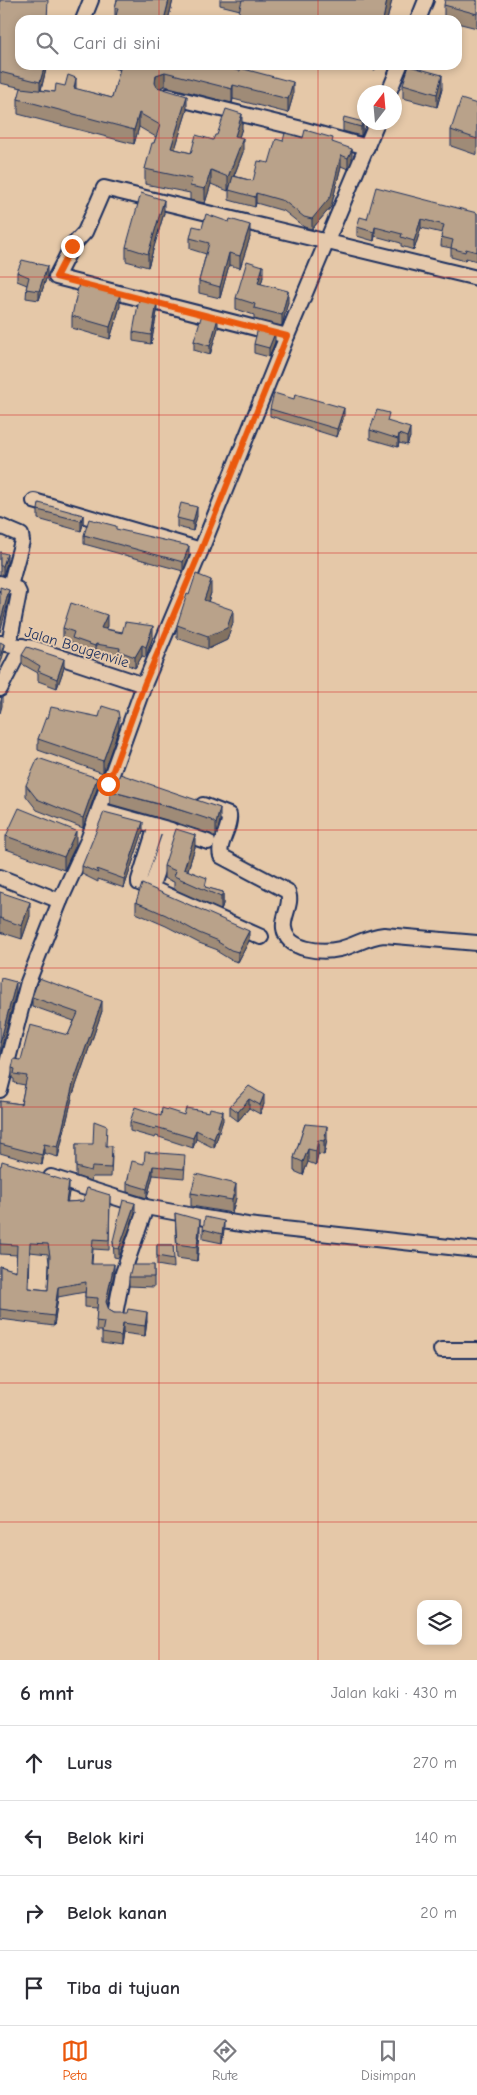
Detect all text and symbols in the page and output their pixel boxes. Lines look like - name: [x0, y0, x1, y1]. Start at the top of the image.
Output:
- search box: [15, 15, 462, 70]
- icon: search: [33, 29, 61, 57]
- text: Cari di sini: [73, 32, 160, 54]
- north arrow: [357, 85, 402, 130]
- route end: [61, 235, 84, 258]
- street label: Jalan Bougenvile: [23, 623, 132, 672]
- route start: [97, 773, 120, 796]
- map controls: [417, 1600, 462, 1645]
- button: layers: [417, 1600, 462, 1645]
- text: 6 mnt: [20, 1681, 73, 1705]
- text: Jalan kaki · 430 m: [331, 1684, 457, 1702]
- icon: ahead: [20, 1749, 48, 1777]
- text: Lurus: [67, 1752, 112, 1774]
- text: 270 m: [413, 1754, 457, 1772]
- icon: left: [20, 1824, 48, 1852]
- text: Belok kiri: [67, 1827, 144, 1849]
- text: 140 m: [415, 1829, 457, 1847]
- icon: right: [20, 1899, 48, 1927]
- text: Belok kanan: [67, 1902, 167, 1924]
- text: 20 m: [420, 1904, 457, 1922]
- icon: arrive: [20, 1974, 48, 2002]
- text: Tiba di tujuan: [67, 1977, 180, 1999]
- tab: Peta: [61, 2037, 89, 2084]
- tab: Rute: [211, 2037, 239, 2084]
- tab: Disimpan: [361, 2037, 416, 2084]

